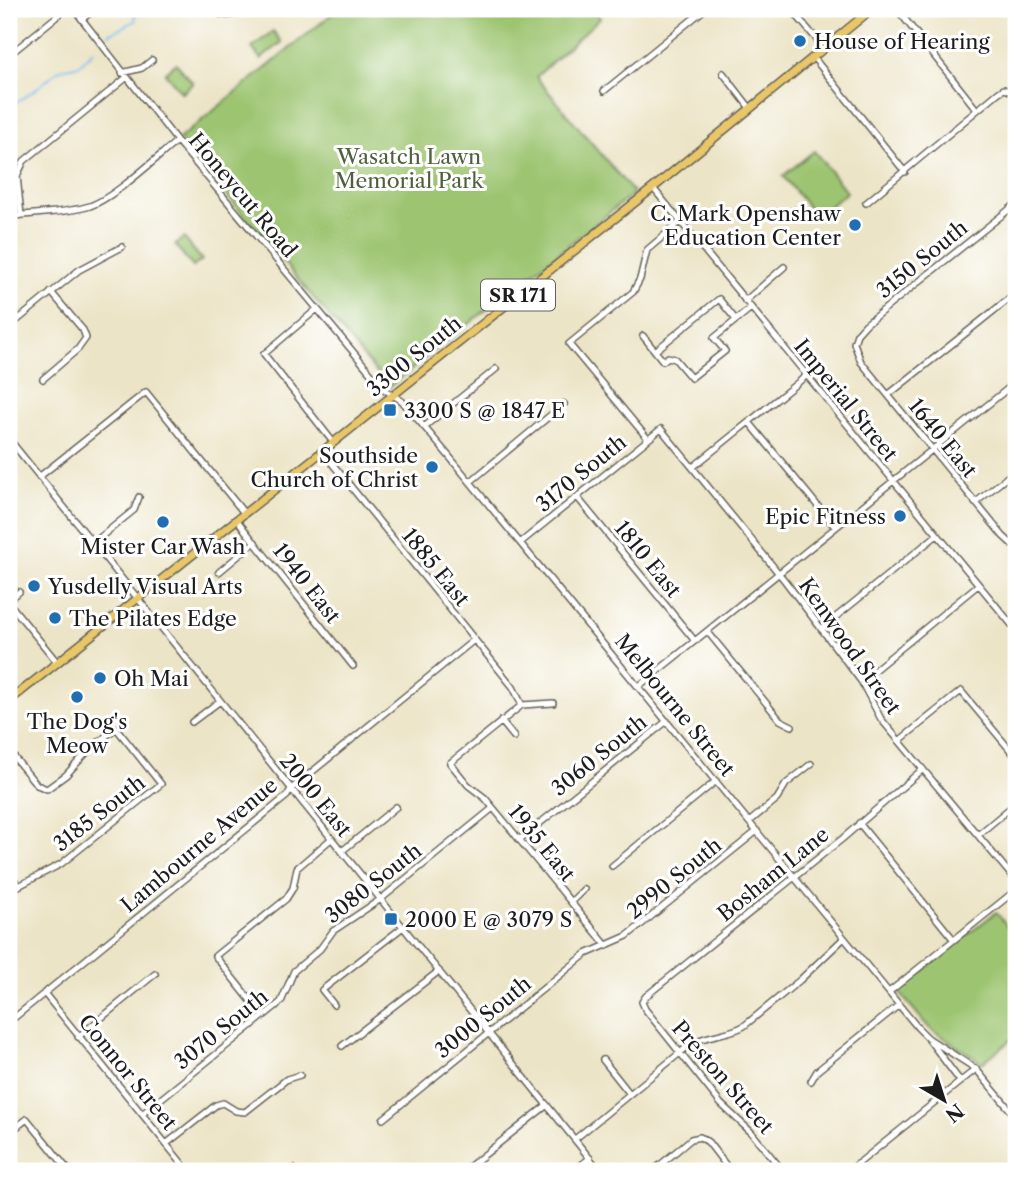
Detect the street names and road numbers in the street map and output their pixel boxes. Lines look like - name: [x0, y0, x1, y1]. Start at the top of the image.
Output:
- street label: Honeycut Road: [184, 128, 302, 263]
- street label: 3150 South: [872, 215, 972, 303]
- road number: SR 171: [481, 280, 555, 310]
- street label: 3300 South: [362, 310, 466, 402]
- street label: Imperial Street: [789, 334, 903, 467]
- street label: 1640 East: [904, 394, 983, 483]
- street label: 3170 South: [531, 429, 631, 517]
- street label: 1810 East: [610, 516, 687, 603]
- street label: 1885 East: [397, 523, 475, 611]
- street label: 1940 East: [268, 538, 346, 628]
- street label: Kenwood Street: [794, 573, 907, 719]
- street label: Melbourne Street: [610, 629, 740, 782]
- street label: 3060 South: [546, 709, 652, 801]
- street label: 2000 East: [275, 748, 357, 842]
- street label: 3185 South: [48, 770, 150, 856]
- street label: Lambourne Avenue: [116, 772, 282, 918]
- street label: 1935 East: [503, 800, 581, 887]
- street label: Bosham Lane: [712, 822, 834, 926]
- street label: 2990 South: [622, 832, 726, 924]
- street label: 3080 South: [320, 838, 426, 928]
- street label: 3000 South: [430, 971, 536, 1063]
- street label: 3070 South: [169, 984, 273, 1074]
- street label: Connor Street: [74, 1009, 183, 1135]
- street label: Preston Street: [667, 1015, 779, 1139]

